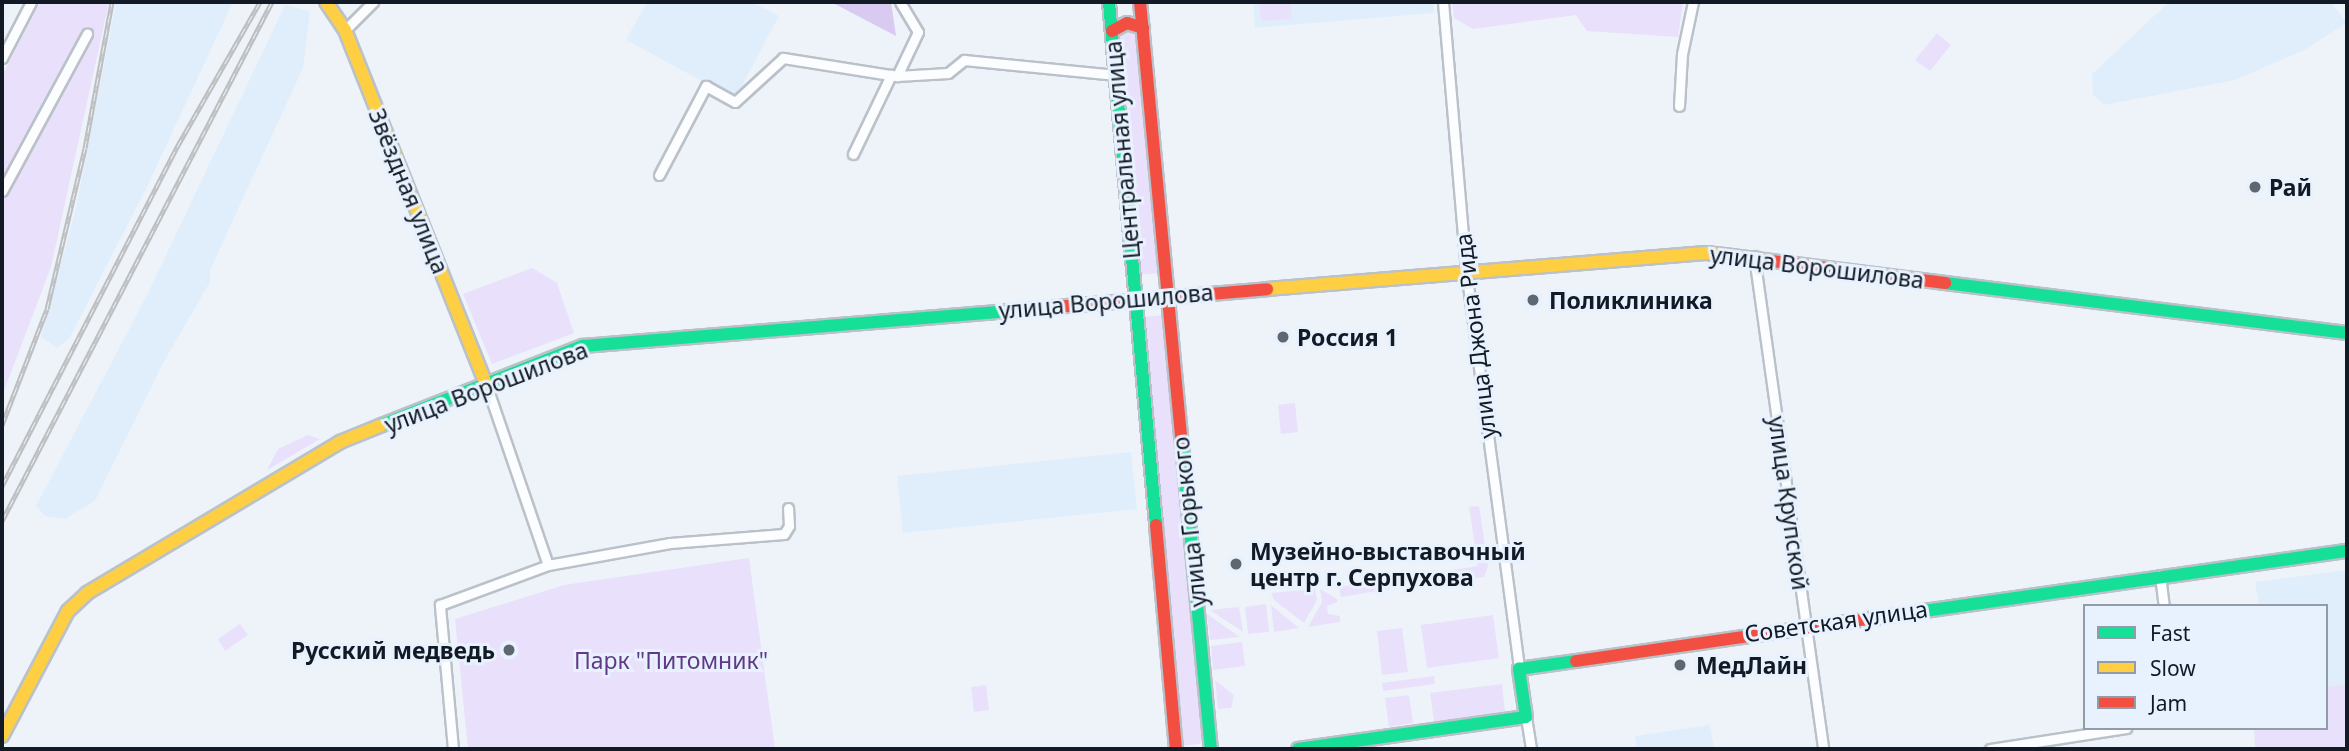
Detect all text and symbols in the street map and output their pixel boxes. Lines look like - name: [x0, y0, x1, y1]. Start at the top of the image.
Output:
- street label: Центральная улица: [1099, 40, 1145, 260]
- street label: Звёздная улица: [363, 104, 455, 278]
- place label: Рай: [2269, 173, 2312, 201]
- marker: Рай: [2247, 179, 2263, 195]
- street label: улица Джона Рида: [1449, 232, 1501, 440]
- street label: улица Ворошилова: [1709, 240, 1925, 294]
- street label: улица Ворошилова: [998, 278, 1214, 324]
- place label: Поликлиника: [1549, 286, 1713, 314]
- marker: Поликлиника: [1523, 290, 1543, 310]
- place label: Россия 1: [1297, 323, 1398, 351]
- marker: Россия 1: [1275, 329, 1291, 345]
- street label: улица Ворошилова: [381, 336, 591, 438]
- street label: улица Крупской: [1763, 414, 1815, 592]
- street label: улица Горького: [1166, 435, 1212, 609]
- place label: Музейно-выставочный центр г. Серпухова: [1250, 537, 1526, 591]
- marker: Музейно-выставочный центр г. Серпухова: [1228, 556, 1244, 572]
- street label: Советская улица: [1743, 594, 1929, 648]
- legend: [2083, 604, 2328, 730]
- text: Fast: [2150, 619, 2190, 647]
- place label: Русский медведь: [291, 636, 495, 664]
- marker: Русский медведь: [501, 642, 517, 658]
- park label: Парк "Питомник": [574, 646, 768, 674]
- place label: МедЛайн: [1696, 651, 1807, 679]
- text: Slow: [2150, 654, 2196, 682]
- marker: МедЛайн: [1670, 655, 1690, 675]
- text: Jam: [2150, 689, 2187, 717]

